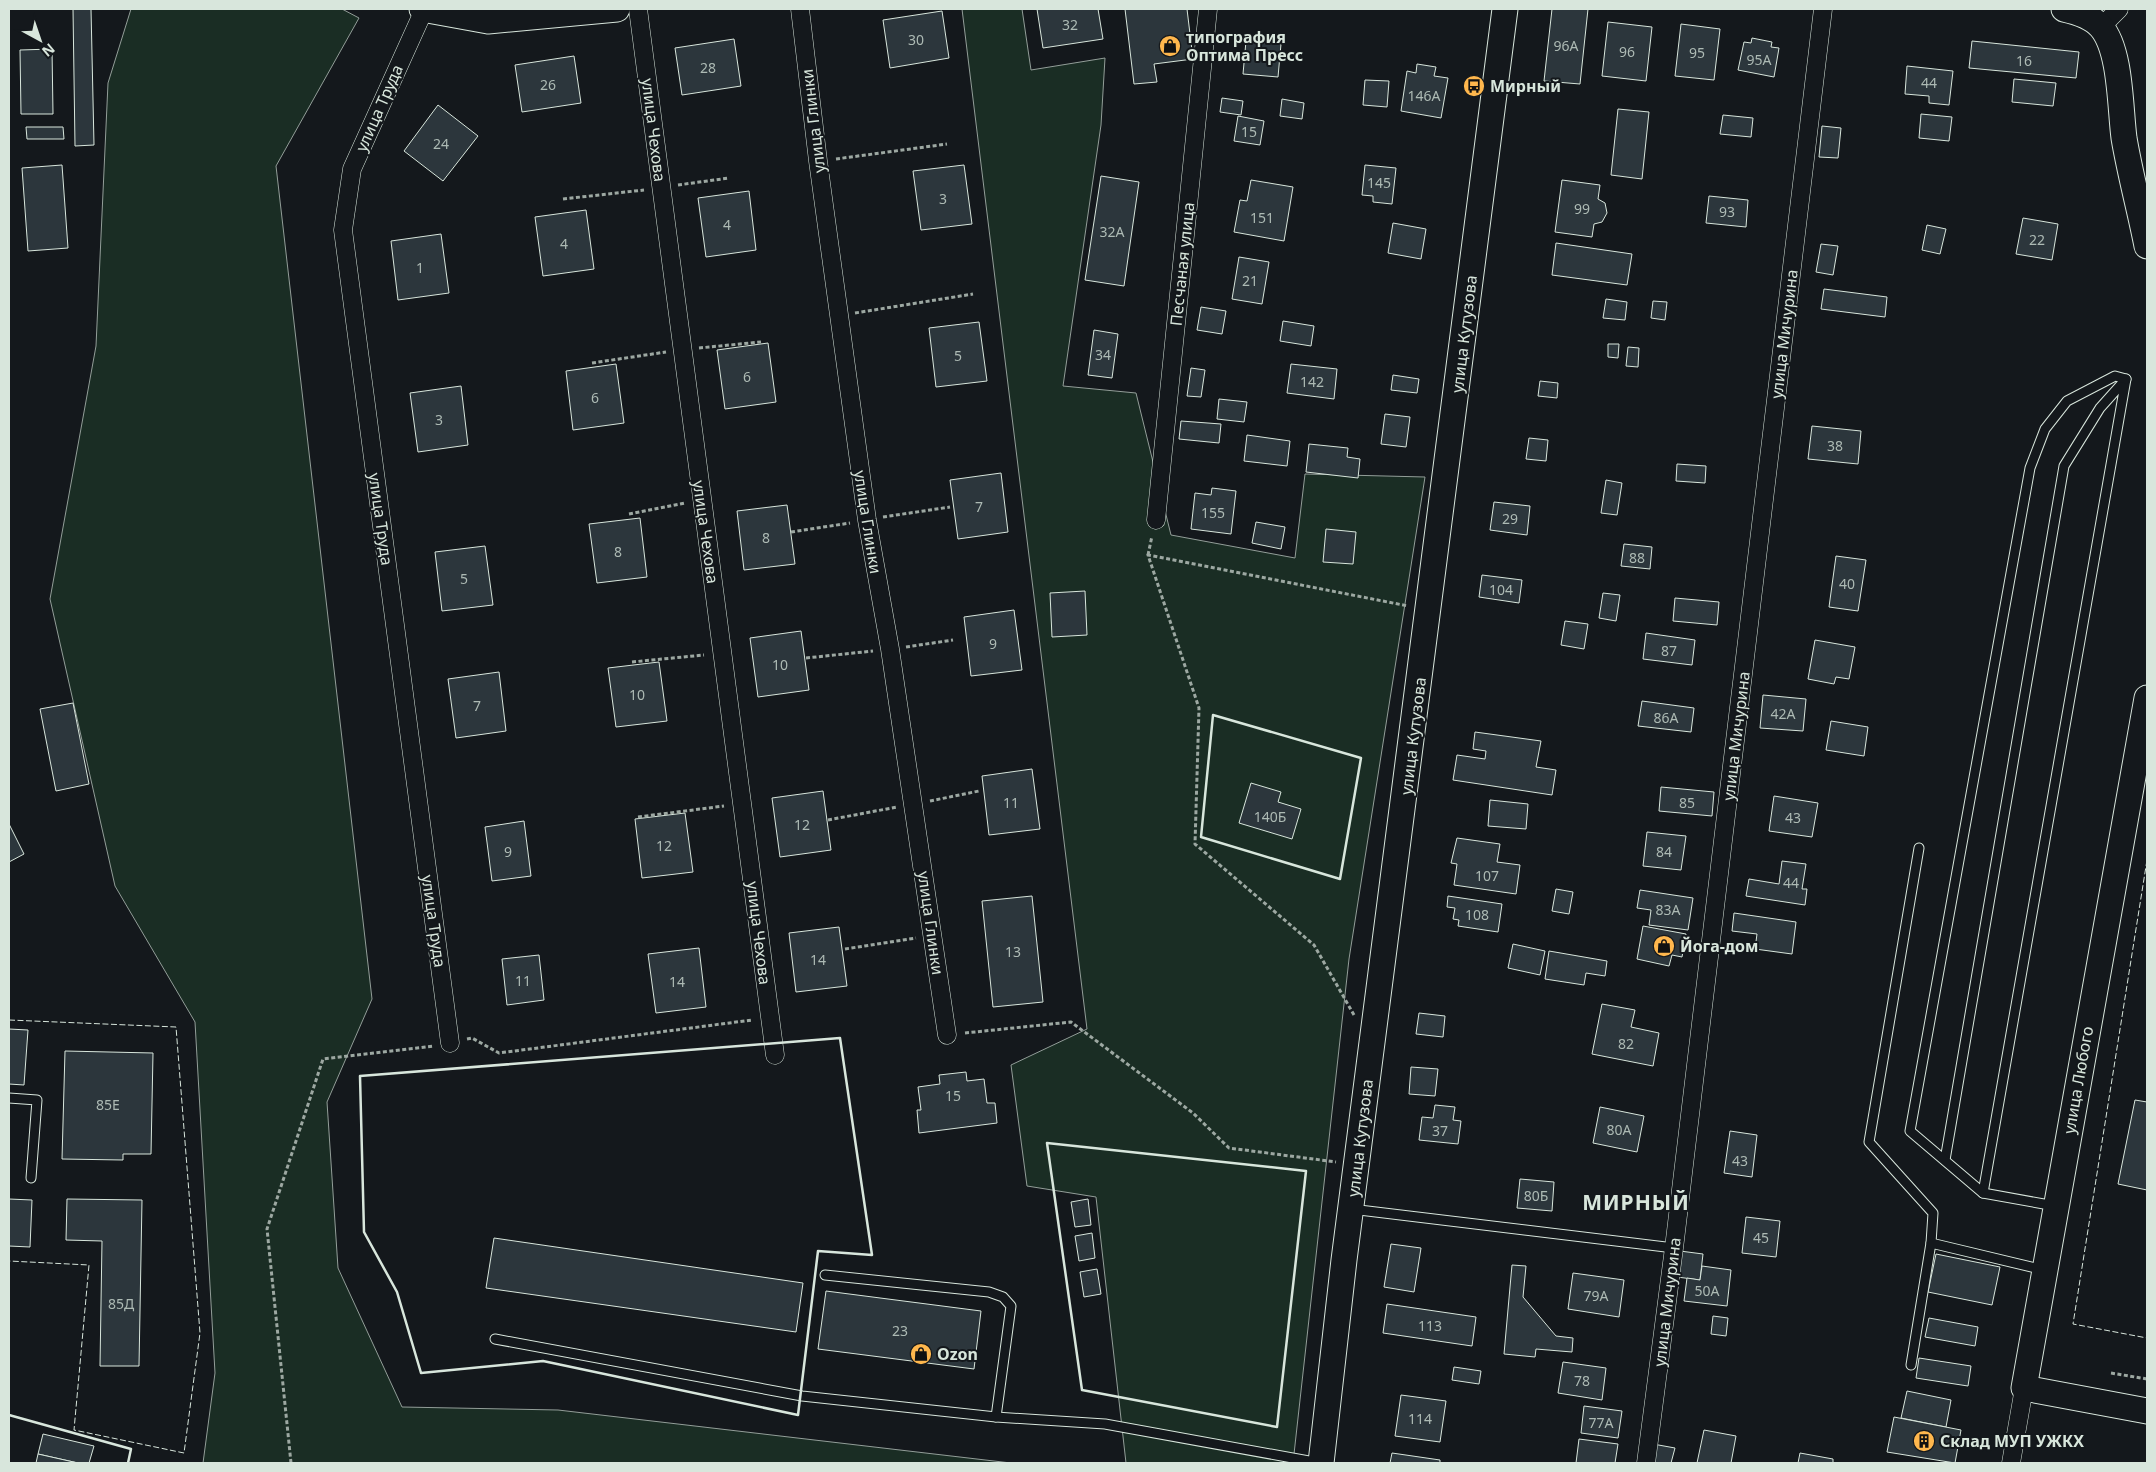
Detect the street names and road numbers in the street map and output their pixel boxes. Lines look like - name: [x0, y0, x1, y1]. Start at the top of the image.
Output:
- street label: улица Труда: [350, 61, 408, 155]
- street label: улица Глинки: [796, 68, 830, 174]
- street label: улица Чехова: [637, 77, 671, 183]
- street label: Песчаная улица: [1165, 201, 1199, 327]
- street label: улица Мичурина: [1765, 268, 1803, 400]
- street label: улица Кутузова: [1446, 274, 1482, 394]
- street label: улица Глинки: [849, 469, 887, 575]
- street label: улица Труда: [364, 471, 398, 567]
- street label: улица Чехова: [688, 479, 724, 585]
- street label: улица Мичурина: [1717, 670, 1755, 802]
- street label: улица Кутузова: [1395, 676, 1431, 796]
- street label: улица Глинки: [913, 870, 949, 976]
- street label: улица Труда: [417, 873, 451, 969]
- street label: улица Чехова: [742, 880, 776, 986]
- street label: улица Любого: [2058, 1024, 2098, 1136]
- street label: улица Кутузова: [1342, 1078, 1378, 1198]
- street label: улица Мичурина: [1648, 1236, 1686, 1368]

